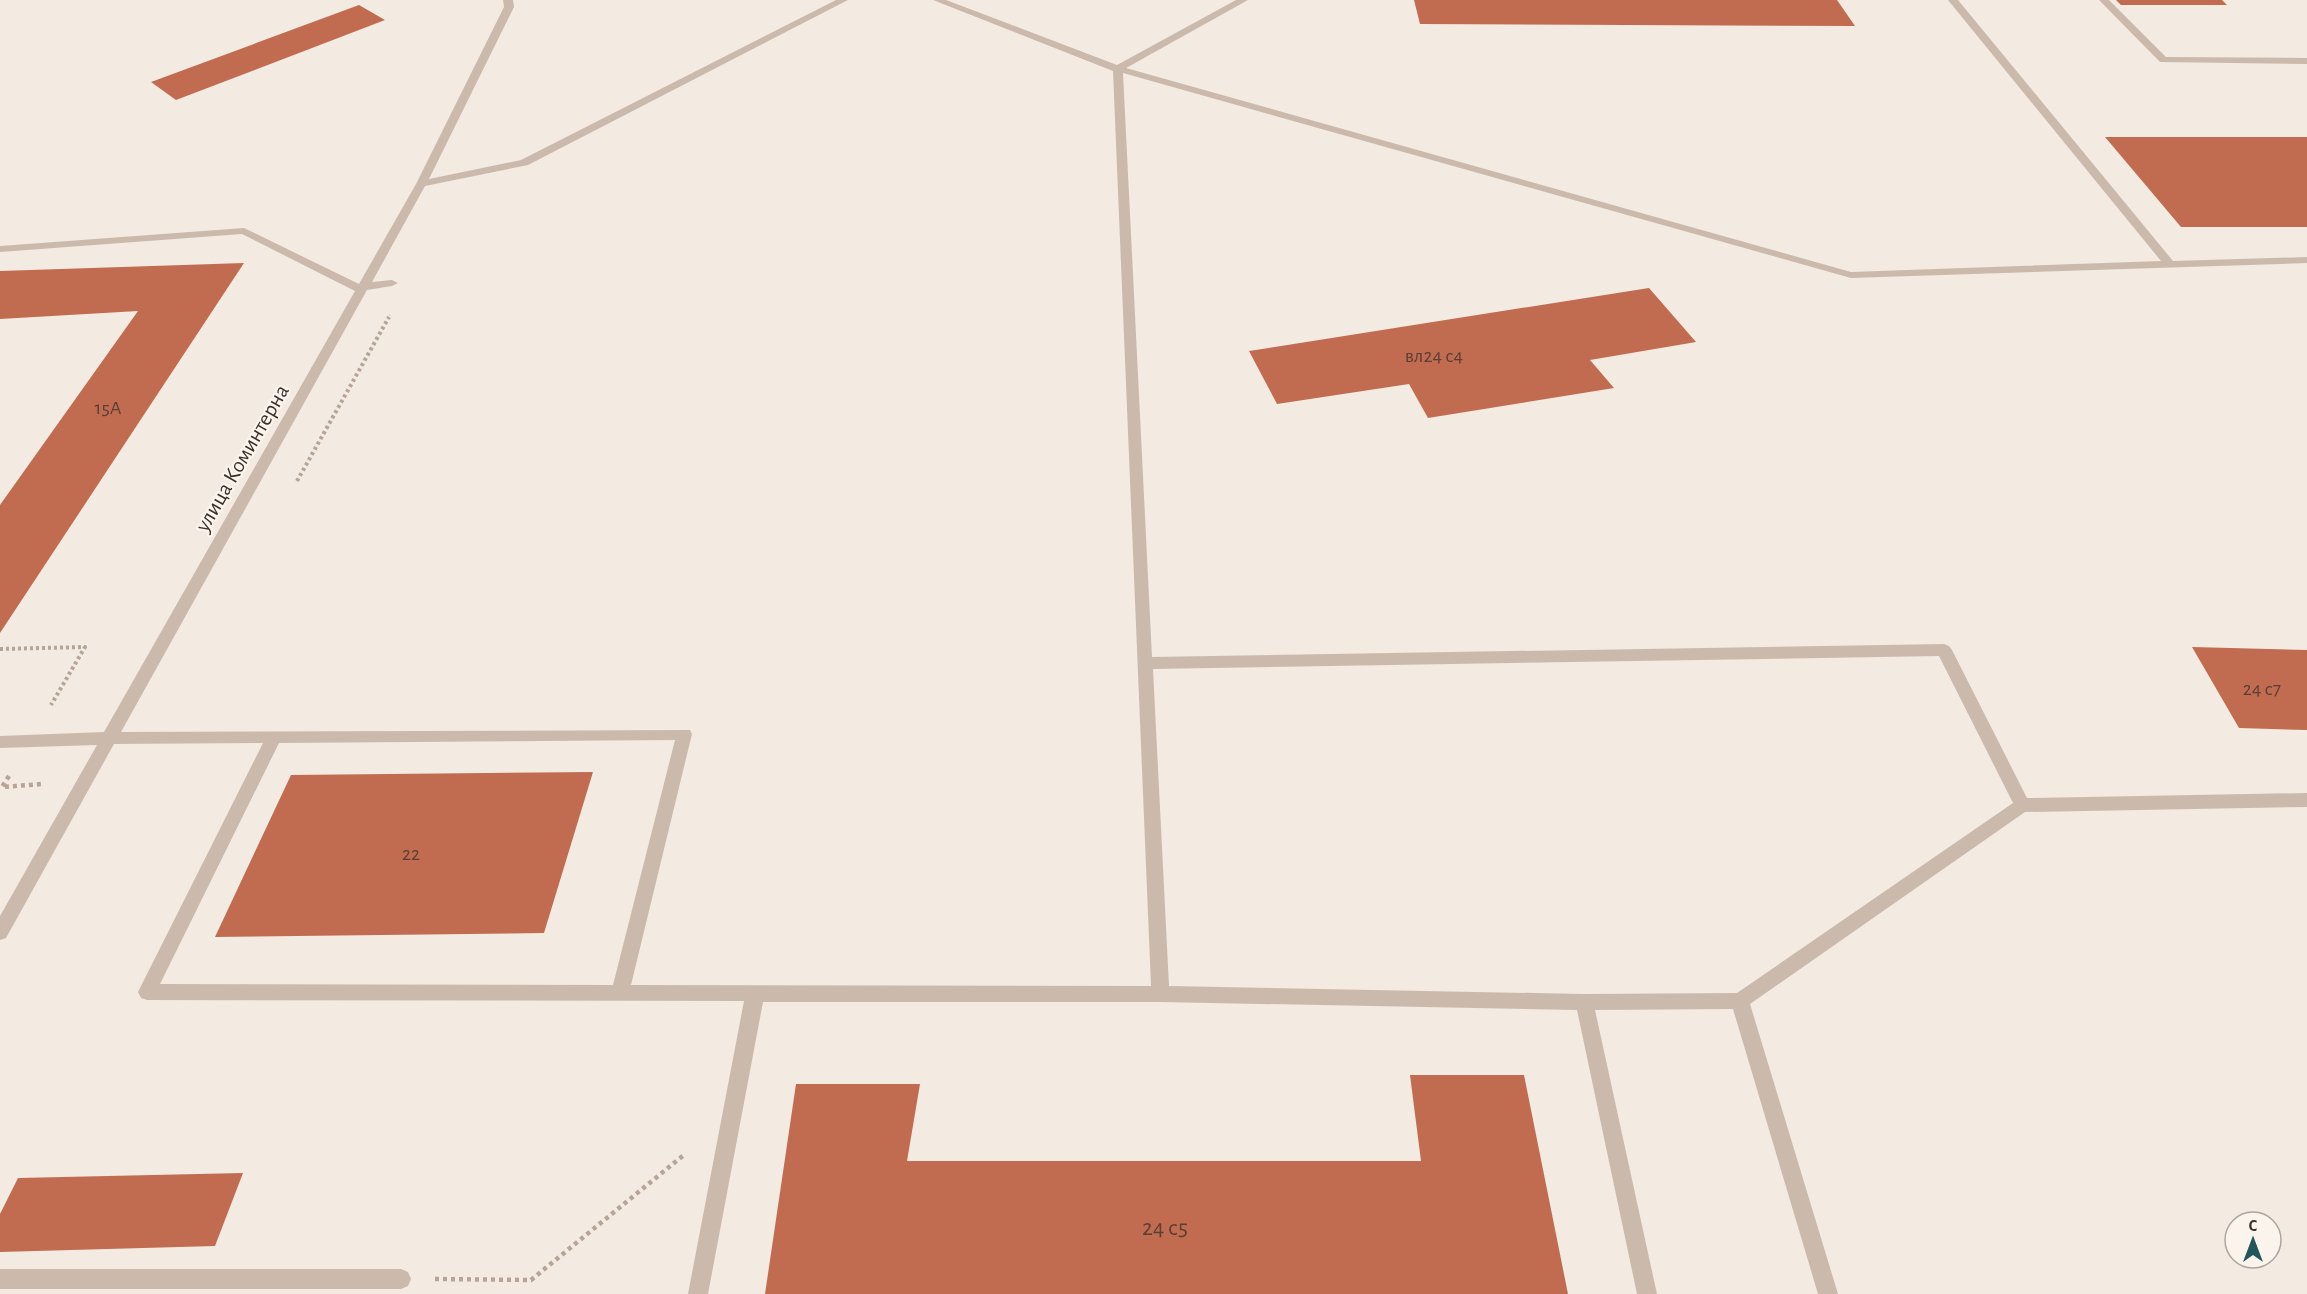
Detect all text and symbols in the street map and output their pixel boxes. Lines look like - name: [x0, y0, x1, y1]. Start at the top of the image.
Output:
- house number: вл24 с4: [1405, 346, 1463, 366]
- street label: улица Коминтерна: [191, 381, 293, 536]
- house number: 15А: [95, 398, 122, 418]
- house number: 24 с7: [2243, 679, 2281, 699]
- house number: 22: [402, 844, 420, 864]
- north arrow: [2223, 1210, 2283, 1270]
- house number: 24 с5: [1142, 1216, 1188, 1240]
- text: С: [2249, 1218, 2258, 1234]

